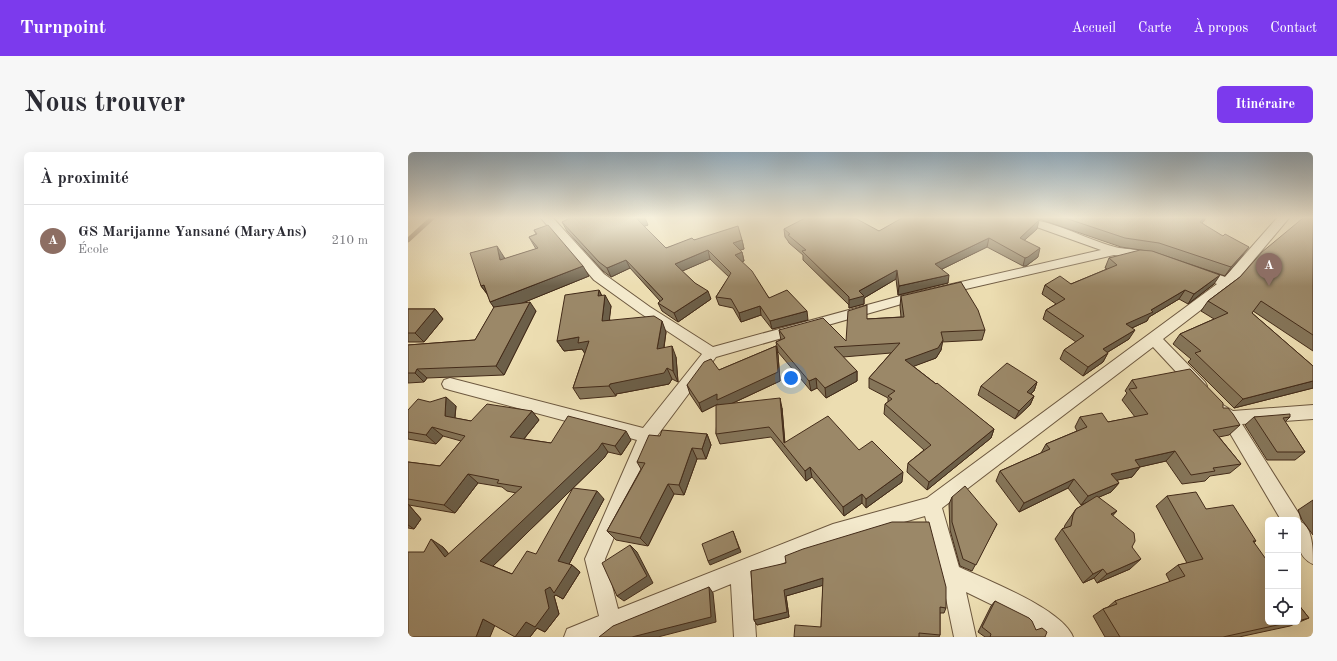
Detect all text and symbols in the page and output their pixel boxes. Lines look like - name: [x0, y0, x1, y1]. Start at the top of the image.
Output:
- text: Turnpoint: [20, 19, 106, 38]
- text: Accueil: [1072, 21, 1116, 35]
- text: Carte: [1138, 21, 1171, 35]
- text: À propos: [1193, 21, 1248, 35]
- text: Contact: [1270, 21, 1317, 35]
- button: Itinéraire: [1217, 86, 1313, 123]
- text: Nous trouver: [24, 90, 185, 118]
- text: À proximité: [40, 170, 129, 187]
- text: GS Marijanne Yansané (MaryAns): [78, 225, 307, 240]
- text: A: [48, 234, 58, 247]
- text: 210 m: [331, 234, 368, 247]
- text: École: [78, 243, 109, 256]
- pin: A: [1256, 253, 1282, 286]
- your location: [781, 368, 801, 388]
- map controls: [1265, 517, 1301, 625]
- button: +: [1265, 517, 1301, 553]
- button: −: [1265, 553, 1301, 589]
- button: locate: [1265, 589, 1301, 625]

